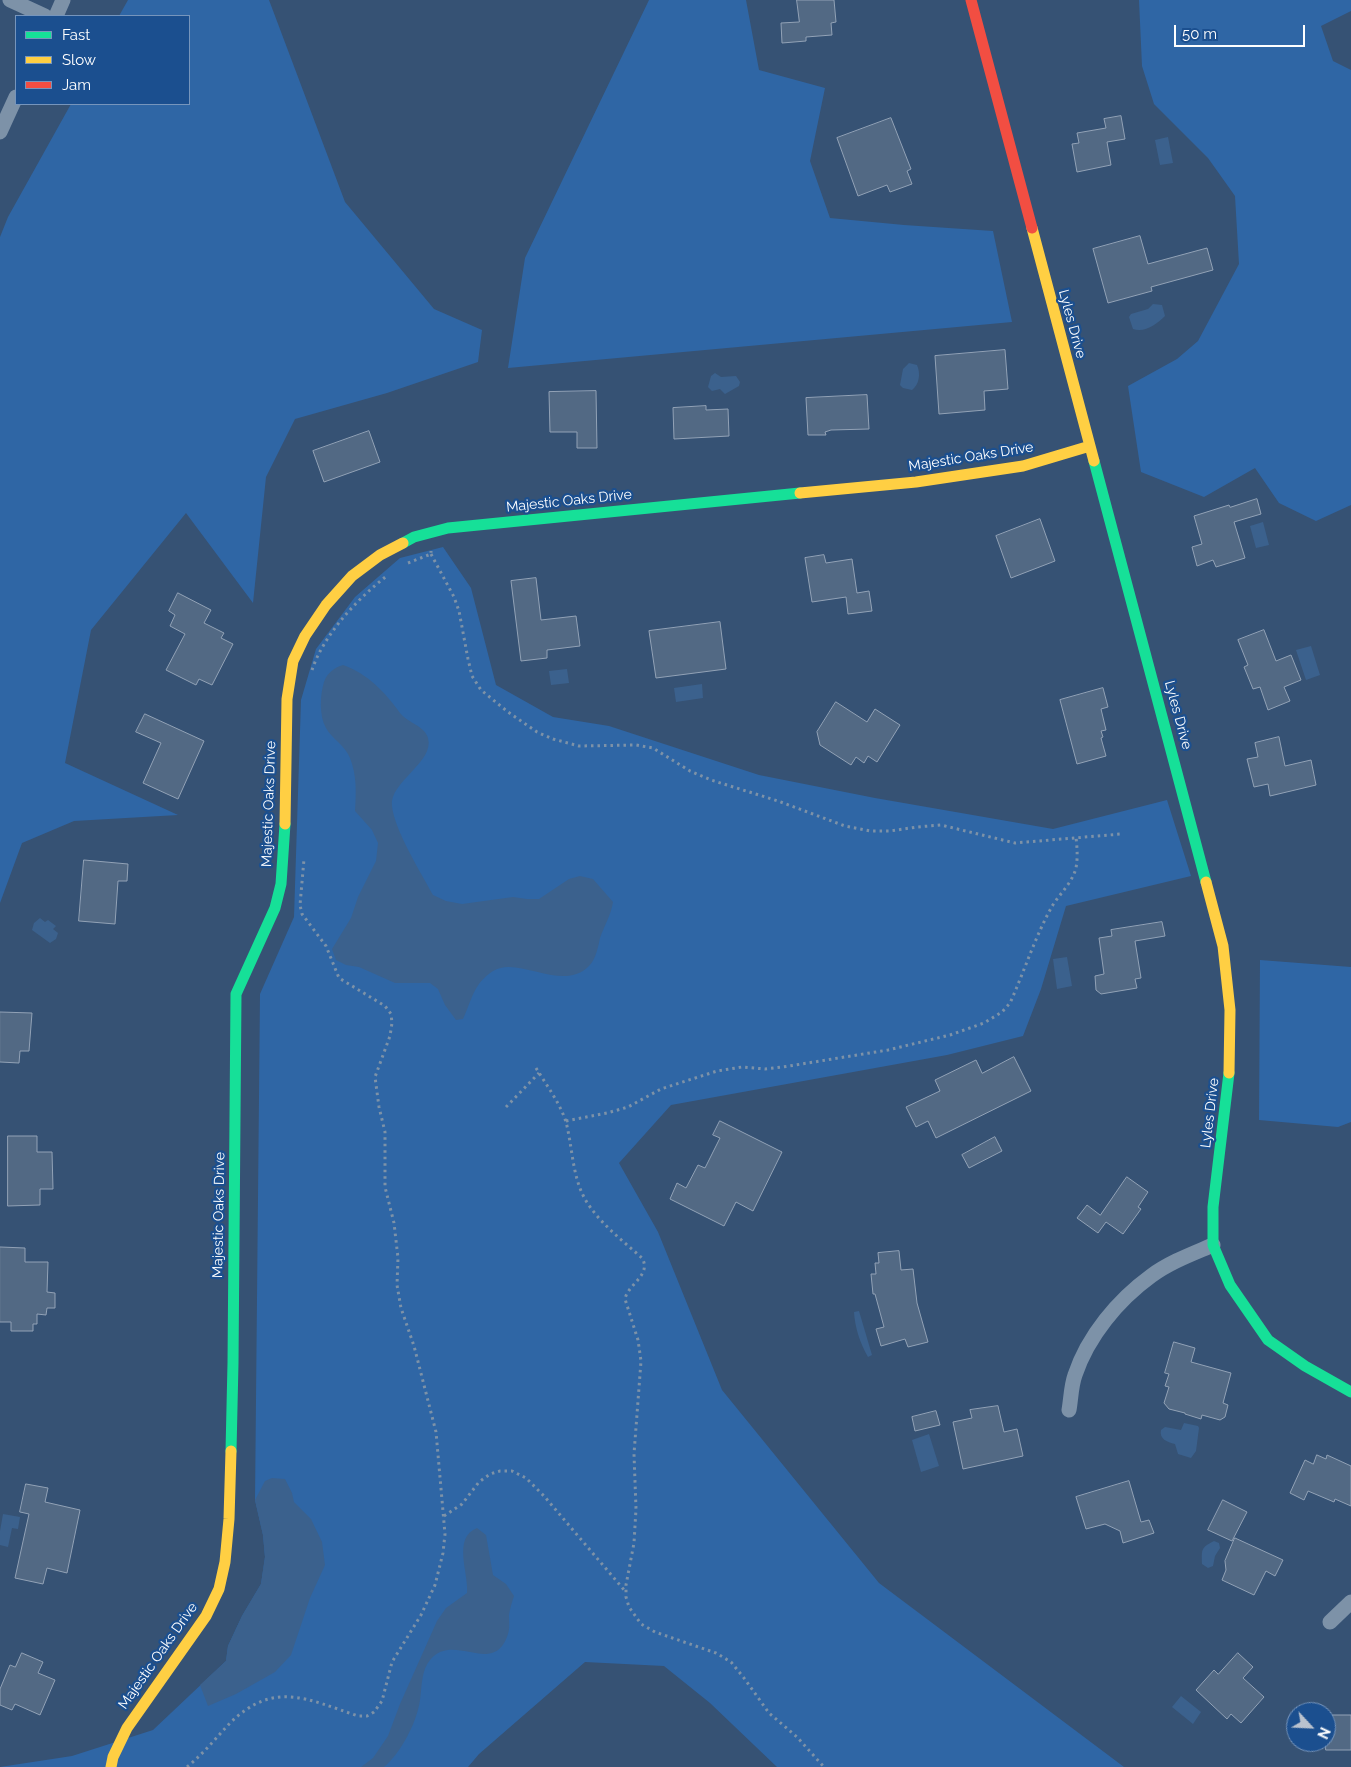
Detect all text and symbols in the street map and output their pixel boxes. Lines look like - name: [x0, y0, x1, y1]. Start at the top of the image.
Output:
- legend: [15, 15, 190, 105]
- scale bar: [1176, 15, 1307, 47]
- text: 50 m: [1182, 25, 1217, 43]
- text: Fast: [62, 26, 90, 44]
- text: Slow: [62, 51, 96, 69]
- text: Jam: [62, 76, 91, 94]
- street label: Lyles Drive: [1055, 288, 1089, 360]
- street label: Majestic Oaks Drive: [907, 439, 1035, 475]
- street label: Majestic Oaks Drive: [505, 486, 633, 516]
- street label: Lyles Drive: [1161, 679, 1195, 751]
- street label: Majestic Oaks Drive: [258, 741, 280, 867]
- street label: Lyles Drive: [1197, 1077, 1223, 1149]
- street label: Majestic Oaks Drive: [209, 1152, 229, 1278]
- street label: Majestic Oaks Drive: [115, 1599, 201, 1713]
- north arrow: [1286, 1702, 1336, 1752]
- text: N: [1314, 1725, 1333, 1741]

